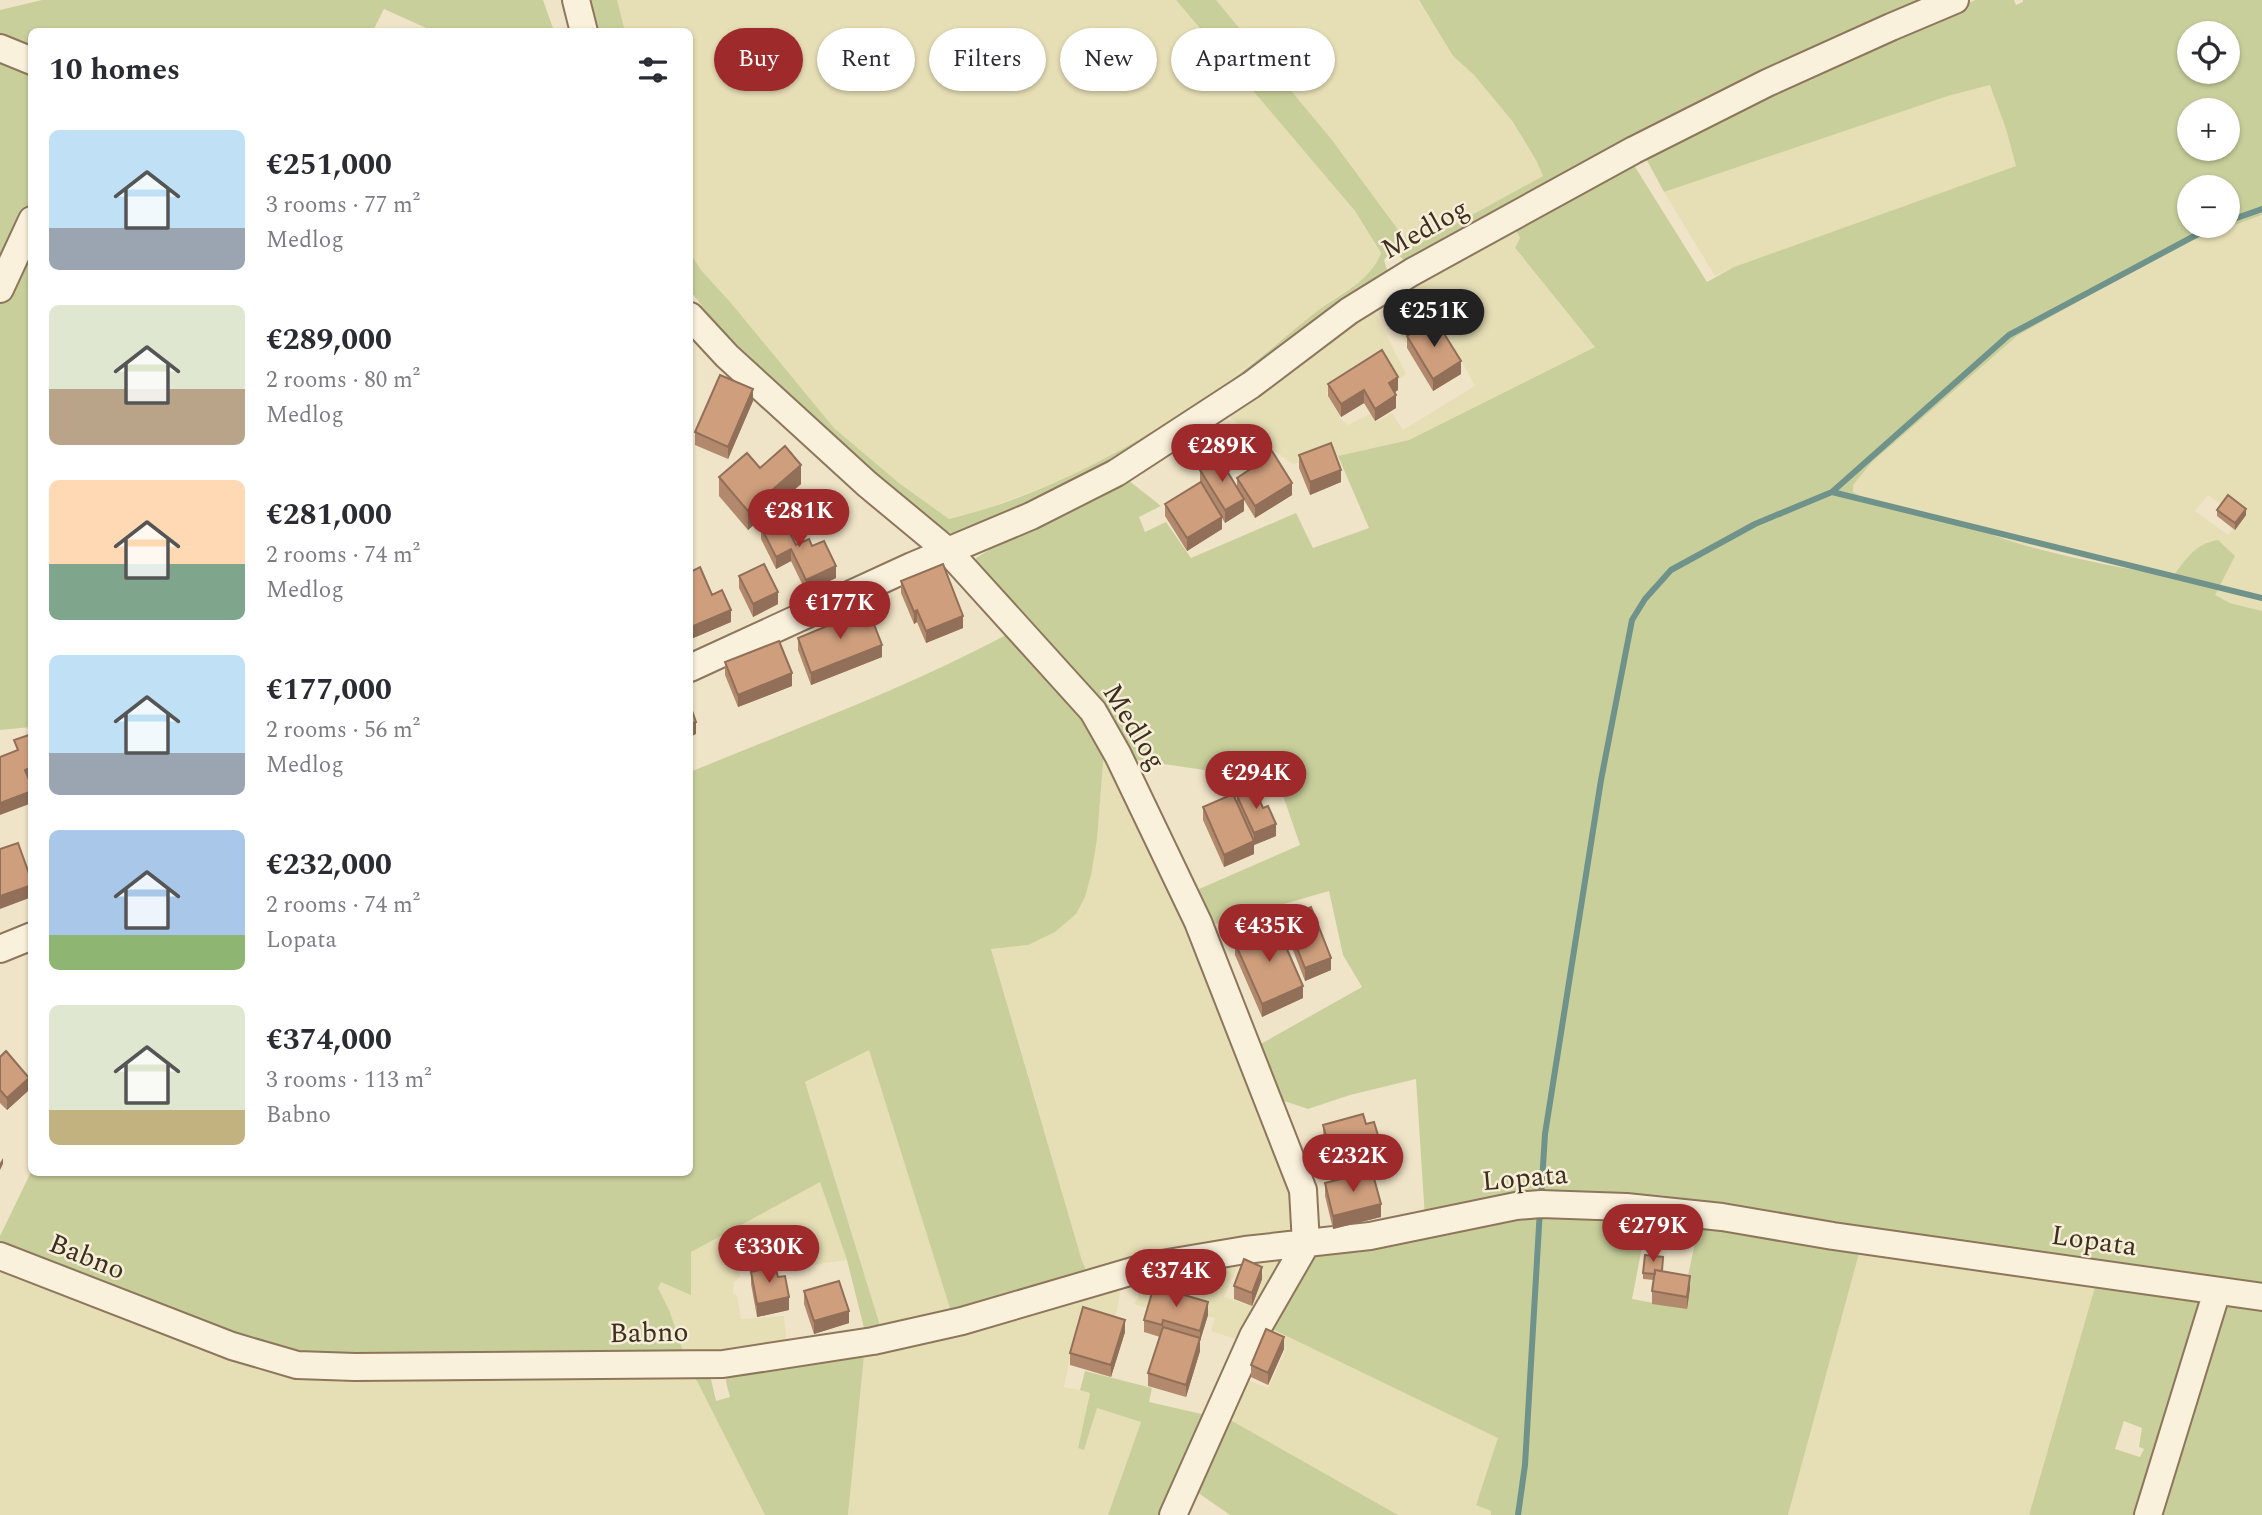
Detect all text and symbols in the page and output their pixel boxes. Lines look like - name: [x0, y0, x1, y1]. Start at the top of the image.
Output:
- map controls: [2177, 21, 2240, 238]
- button: locate: [2177, 21, 2240, 84]
- chip: Buy: [714, 28, 803, 91]
- chip: Rent: [817, 28, 915, 91]
- chip: Filters: [929, 28, 1046, 91]
- chip: New: [1060, 28, 1157, 91]
- chip: Apartment: [1171, 28, 1335, 91]
- text: 10 homes: [49, 47, 180, 93]
- icon: filters: [634, 51, 672, 89]
- button: +: [2177, 98, 2240, 161]
- text: €251,000: [266, 142, 392, 188]
- icon: home: [105, 158, 189, 242]
- button: −: [2177, 175, 2240, 238]
- street label: Medlog: [1373, 187, 1477, 271]
- text: 3 rooms · 77 m²: [266, 188, 420, 223]
- text: Medlog: [266, 223, 344, 258]
- pin: €251K: [1385, 290, 1483, 349]
- text: €251K: [1399, 294, 1469, 329]
- text: €289,000: [266, 317, 392, 363]
- icon: home: [105, 333, 189, 417]
- text: 2 rooms · 80 m²: [266, 363, 420, 398]
- text: Medlog: [266, 398, 344, 433]
- pin: €289K: [1173, 424, 1271, 484]
- text: €289K: [1187, 429, 1257, 464]
- pin: €281K: [750, 490, 848, 549]
- text: €281,000: [266, 492, 392, 538]
- text: €281K: [764, 494, 834, 529]
- icon: home: [105, 508, 189, 592]
- text: 2 rooms · 74 m²: [266, 538, 420, 573]
- text: Medlog: [266, 573, 344, 608]
- pin: €177K: [791, 582, 889, 641]
- text: €177K: [805, 586, 875, 621]
- text: €177,000: [266, 667, 392, 713]
- street label: Medlog: [1091, 675, 1177, 779]
- icon: home: [105, 683, 189, 767]
- text: 2 rooms · 56 m²: [266, 713, 420, 748]
- text: Medlog: [266, 748, 344, 783]
- pin: €294K: [1207, 752, 1305, 811]
- text: €294K: [1221, 756, 1291, 791]
- text: €232,000: [266, 842, 392, 888]
- icon: home: [105, 858, 189, 942]
- text: 2 rooms · 74 m²: [266, 888, 420, 923]
- pin: €435K: [1220, 904, 1318, 964]
- text: €435K: [1234, 909, 1304, 944]
- text: Lopata: [266, 923, 337, 958]
- text: €374,000: [266, 1017, 392, 1063]
- icon: home: [105, 1033, 189, 1117]
- text: 3 rooms · 113 m²: [266, 1063, 432, 1098]
- text: Babno: [266, 1098, 331, 1133]
- pin: €232K: [1304, 1134, 1402, 1194]
- text: €232K: [1318, 1139, 1388, 1174]
- street label: Lopata: [1480, 1153, 1570, 1203]
- pin: €279K: [1604, 1204, 1702, 1264]
- text: €279K: [1618, 1209, 1688, 1244]
- street label: Lopata: [2048, 1214, 2140, 1268]
- street label: Babno: [42, 1222, 132, 1292]
- pin: €330K: [720, 1226, 818, 1285]
- text: €330K: [734, 1230, 804, 1265]
- pin: €374K: [1127, 1250, 1225, 1309]
- text: €374K: [1141, 1254, 1211, 1289]
- street label: Babno: [609, 1311, 689, 1355]

